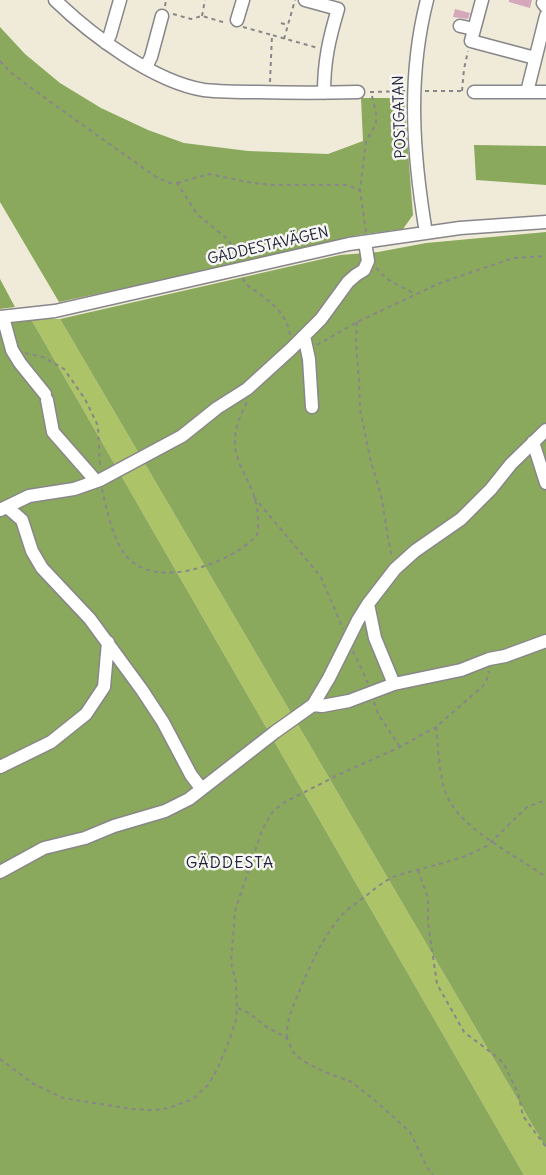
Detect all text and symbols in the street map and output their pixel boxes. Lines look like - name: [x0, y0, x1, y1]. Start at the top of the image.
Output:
- street label: POSTGATAN: [390, 75, 410, 159]
- street label: GÄDDESTAVÄGEN: [206, 223, 330, 269]
- district label: GÄDDESTA: [185, 853, 275, 873]

